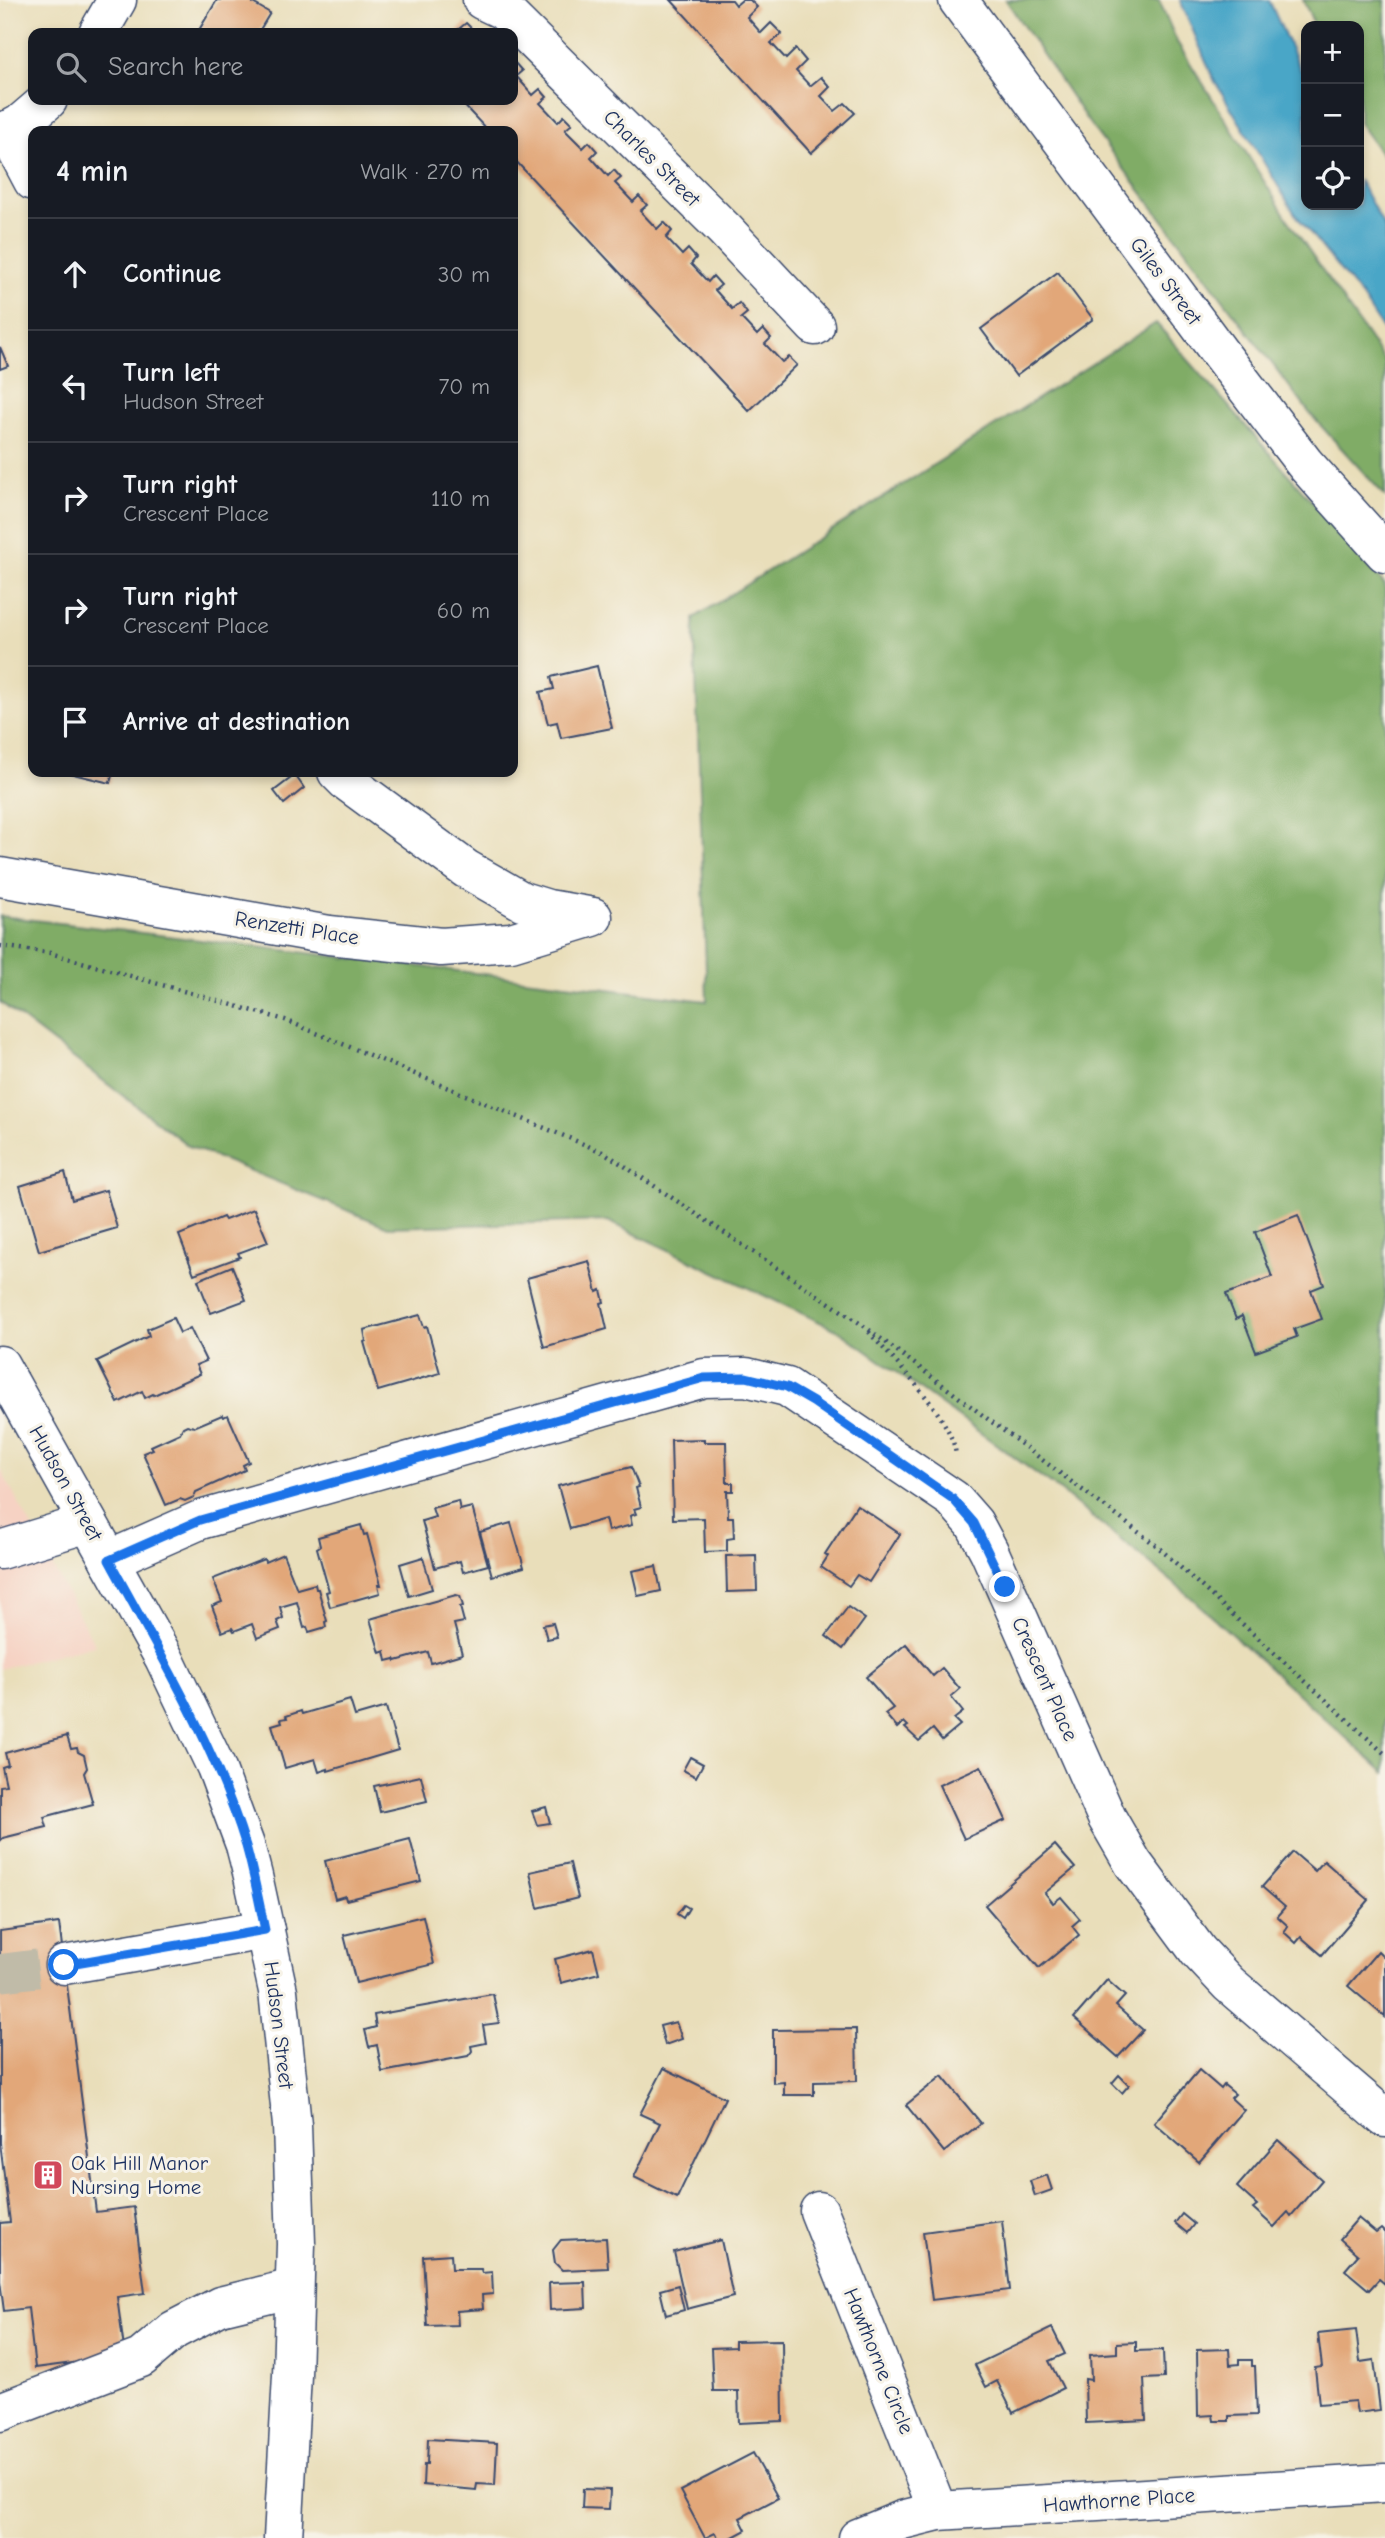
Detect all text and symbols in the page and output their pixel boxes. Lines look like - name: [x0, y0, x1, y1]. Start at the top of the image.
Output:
- map controls: [1301, 21, 1364, 210]
- button: +: [1301, 21, 1364, 84]
- search box: [28, 28, 518, 105]
- icon: search: [52, 48, 90, 86]
- text: Search here: [108, 52, 243, 82]
- button: −: [1301, 84, 1364, 147]
- street label: Charles Street: [599, 105, 706, 212]
- button: locate: [1301, 147, 1364, 210]
- text: 4 min: [56, 154, 128, 189]
- text: Walk · 270 m: [361, 158, 490, 185]
- street label: Giles Street: [1125, 233, 1207, 330]
- icon: ahead: [56, 255, 94, 293]
- text: Continue: [123, 259, 221, 289]
- text: 30 m: [438, 261, 490, 288]
- text: Turn left: [123, 358, 220, 388]
- icon: left: [56, 367, 94, 405]
- text: 70 m: [438, 373, 490, 400]
- text: Hudson Street: [123, 388, 263, 415]
- text: Turn right: [123, 470, 237, 500]
- icon: right: [56, 479, 94, 517]
- text: 110 m: [431, 485, 490, 512]
- text: Crescent Place: [123, 500, 269, 527]
- text: Turn right: [123, 582, 237, 612]
- icon: right: [56, 591, 94, 629]
- text: 60 m: [437, 597, 490, 624]
- text: Crescent Place: [123, 612, 269, 639]
- icon: arrive: [56, 703, 94, 741]
- text: Arrive at destination: [123, 707, 350, 737]
- street label: Renzetti Place: [233, 906, 361, 950]
- street label: Hudson Street: [24, 1421, 108, 1546]
- route end: [989, 1571, 1020, 1602]
- street label: Crescent Place: [1007, 1613, 1083, 1745]
- route start: [48, 1949, 79, 1980]
- street label: Hudson Street: [259, 1960, 299, 2091]
- place label: Oak Hill Manor Nursing Home: [71, 2151, 209, 2199]
- building icon: Oak Hill Manor Nursing Home: [31, 2158, 65, 2192]
- street label: Hawthorne Circle: [839, 2285, 919, 2437]
- street label: Hawthorne Place: [1042, 2483, 1196, 2517]

